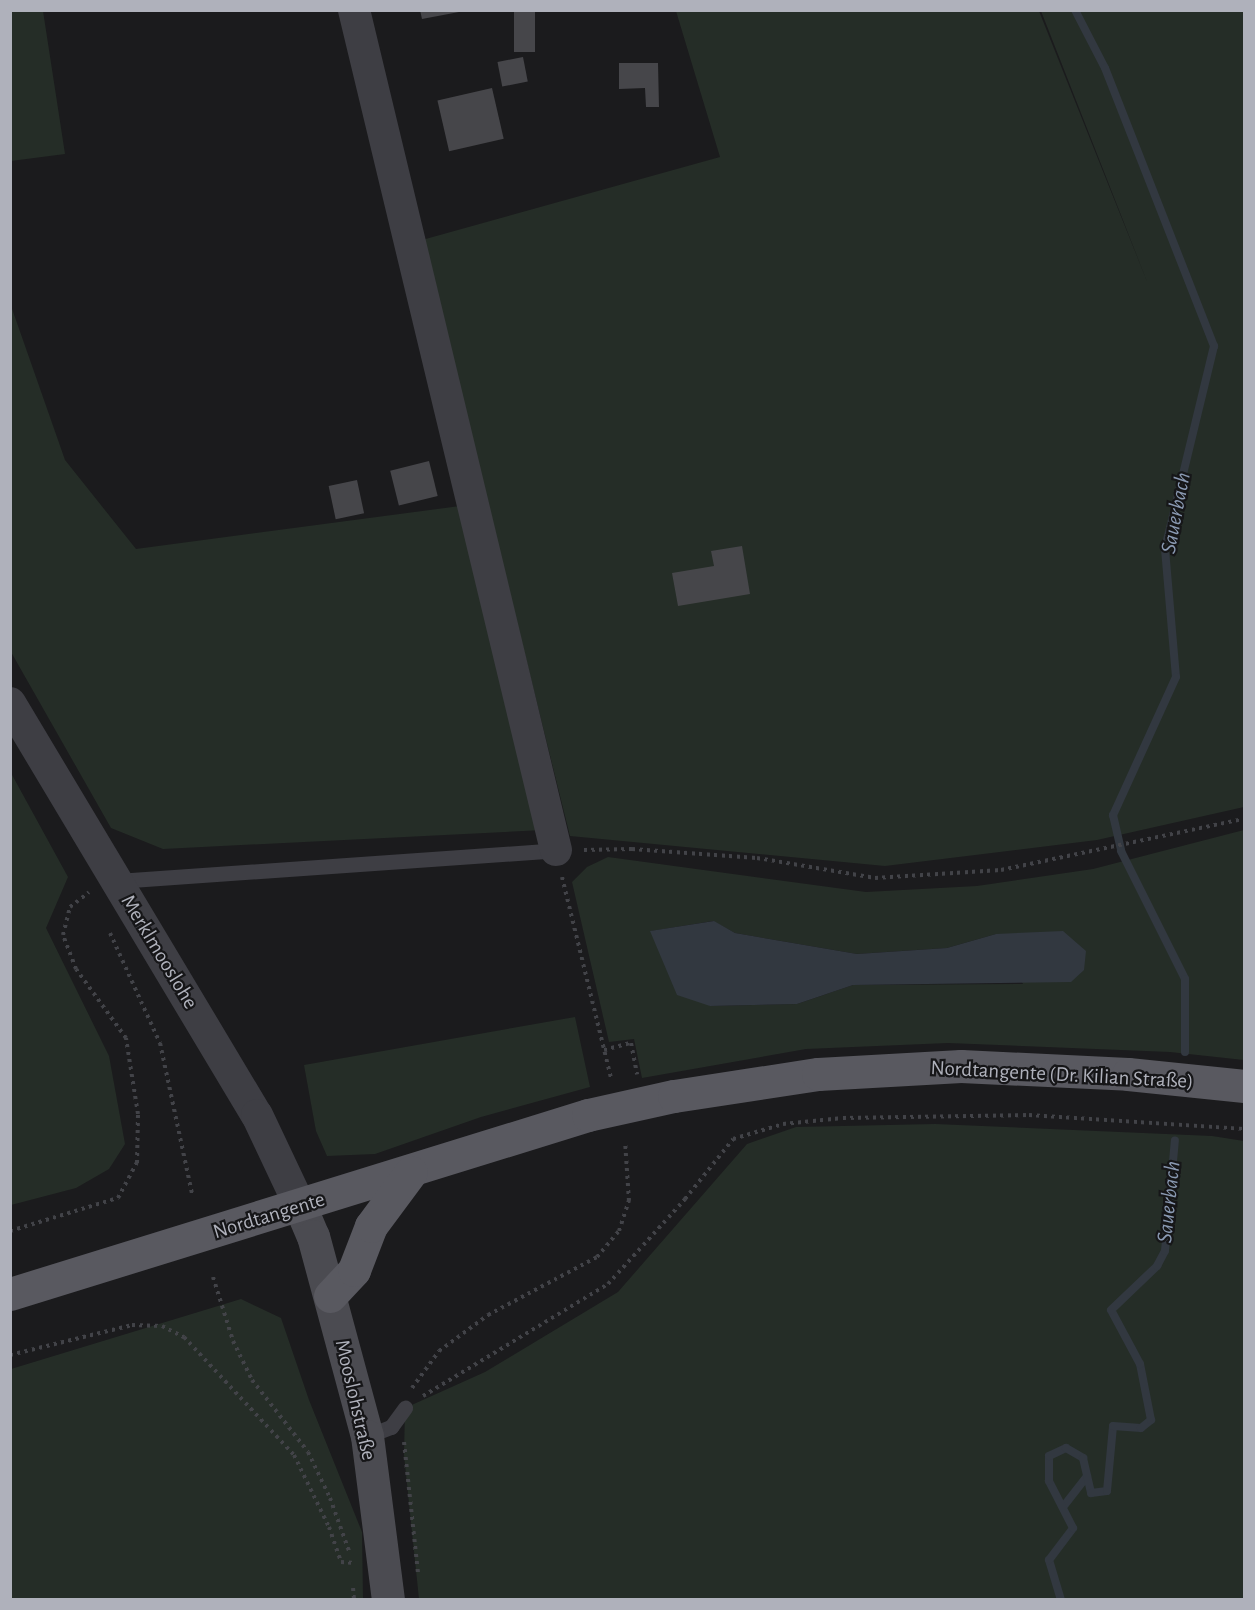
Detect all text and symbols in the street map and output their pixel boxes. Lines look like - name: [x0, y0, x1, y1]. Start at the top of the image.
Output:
- water label: Sauerbach: [1155, 470, 1197, 556]
- street label: Merklmooslohe: [115, 890, 203, 1014]
- street label: Nordtangente (Dr. Kilian Straße): [930, 1056, 1194, 1094]
- water label: Sauerbach: [1152, 1160, 1186, 1244]
- street label: Nordtangente: [210, 1187, 328, 1245]
- street label: Mooslohstraße: [329, 1337, 381, 1463]

